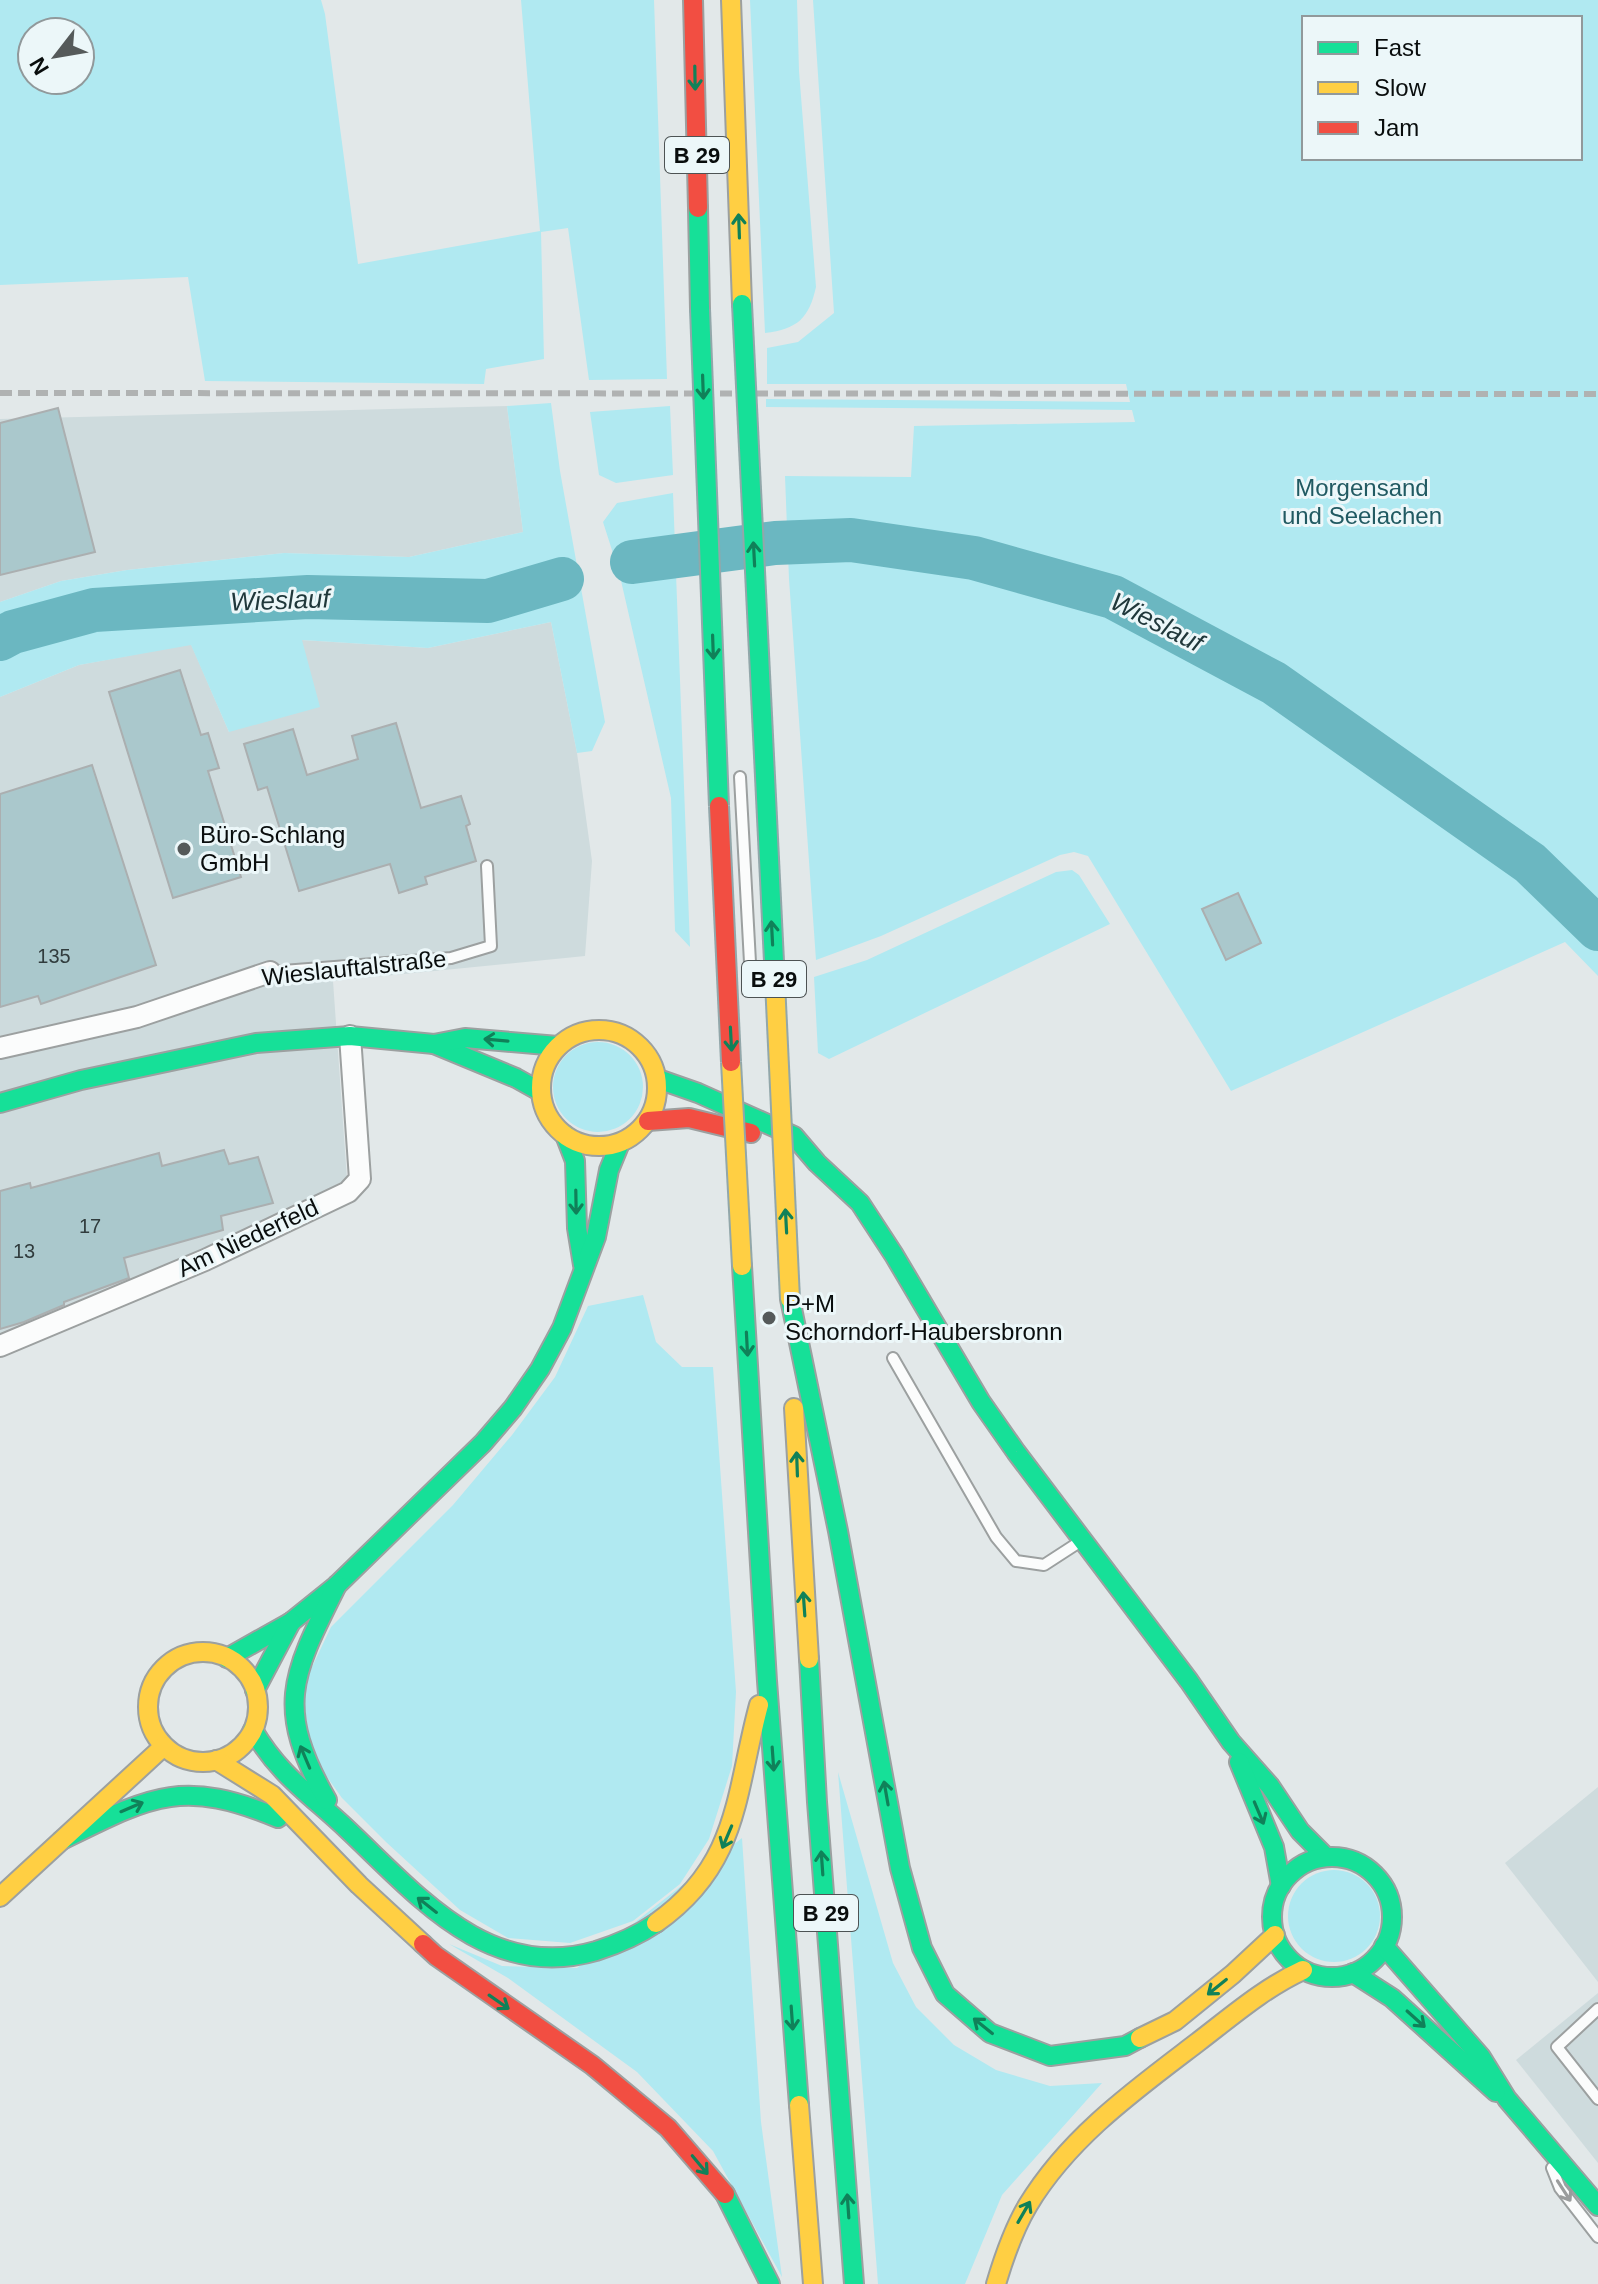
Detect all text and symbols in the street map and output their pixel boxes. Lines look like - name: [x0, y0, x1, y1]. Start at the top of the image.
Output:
- north arrow: [16, 16, 96, 96]
- legend: [1302, 16, 1582, 160]
- text: Fast: [1374, 34, 1421, 61]
- text: N: [24, 53, 54, 79]
- one-way arrow: [687, 64, 702, 91]
- text: Slow: [1374, 74, 1427, 101]
- text: Jam: [1374, 114, 1419, 141]
- road number: B 29: [665, 137, 729, 173]
- one-way arrow: [731, 213, 746, 240]
- one-way arrow: [696, 373, 711, 400]
- park label: Morgensand und Seelachen: [1282, 474, 1442, 529]
- one-way arrow: [746, 541, 761, 568]
- water label: Wieslauf: [230, 583, 333, 617]
- water label: Wieslauf: [1106, 586, 1211, 659]
- one-way arrow: [706, 633, 721, 660]
- place label: Büro-Schlang GmbH: [200, 821, 345, 876]
- marker: Büro-Schlang GmbH: [175, 840, 193, 858]
- one-way arrow: [765, 920, 780, 947]
- street label: Wieslauftalstraße: [260, 944, 448, 991]
- house number: 135: [37, 945, 71, 967]
- road number: B 29: [742, 961, 806, 997]
- one-way arrow: [723, 1025, 738, 1052]
- one-way arrow: [483, 1033, 509, 1048]
- one-way arrow: [568, 1188, 584, 1215]
- street label: Am Niederfeld: [173, 1193, 322, 1282]
- one-way arrow: [778, 1208, 793, 1235]
- house number: 17: [79, 1215, 101, 1237]
- house number: 13: [13, 1240, 35, 1262]
- place label: P+M Schorndorf-Haubersbronn: [785, 1290, 1063, 1345]
- marker: P+M Schorndorf-Haubersbronn: [760, 1309, 778, 1327]
- one-way arrow: [740, 1330, 755, 1357]
- one-way arrow: [789, 1451, 804, 1478]
- one-way arrow: [796, 1591, 811, 1618]
- one-way arrow: [296, 1745, 311, 1770]
- one-way arrow: [766, 1745, 781, 1772]
- one-way arrow: [878, 1781, 893, 1806]
- one-way arrow: [119, 1798, 144, 1813]
- one-way arrow: [1253, 1800, 1268, 1825]
- one-way arrow: [718, 1824, 733, 1849]
- one-way arrow: [814, 1850, 829, 1877]
- road number: B 29: [794, 1895, 858, 1931]
- one-way arrow: [416, 1896, 438, 1913]
- one-way arrow: [1207, 1979, 1228, 1996]
- one-way arrow: [488, 1994, 510, 2010]
- one-way arrow: [785, 2004, 800, 2031]
- one-way arrow: [1405, 2009, 1425, 2027]
- one-way arrow: [973, 2017, 993, 2035]
- one-way arrow: [691, 2154, 709, 2175]
- one-way arrow: [1556, 2180, 1573, 2202]
- one-way arrow: [840, 2193, 855, 2220]
- one-way arrow: [1017, 2201, 1033, 2224]

